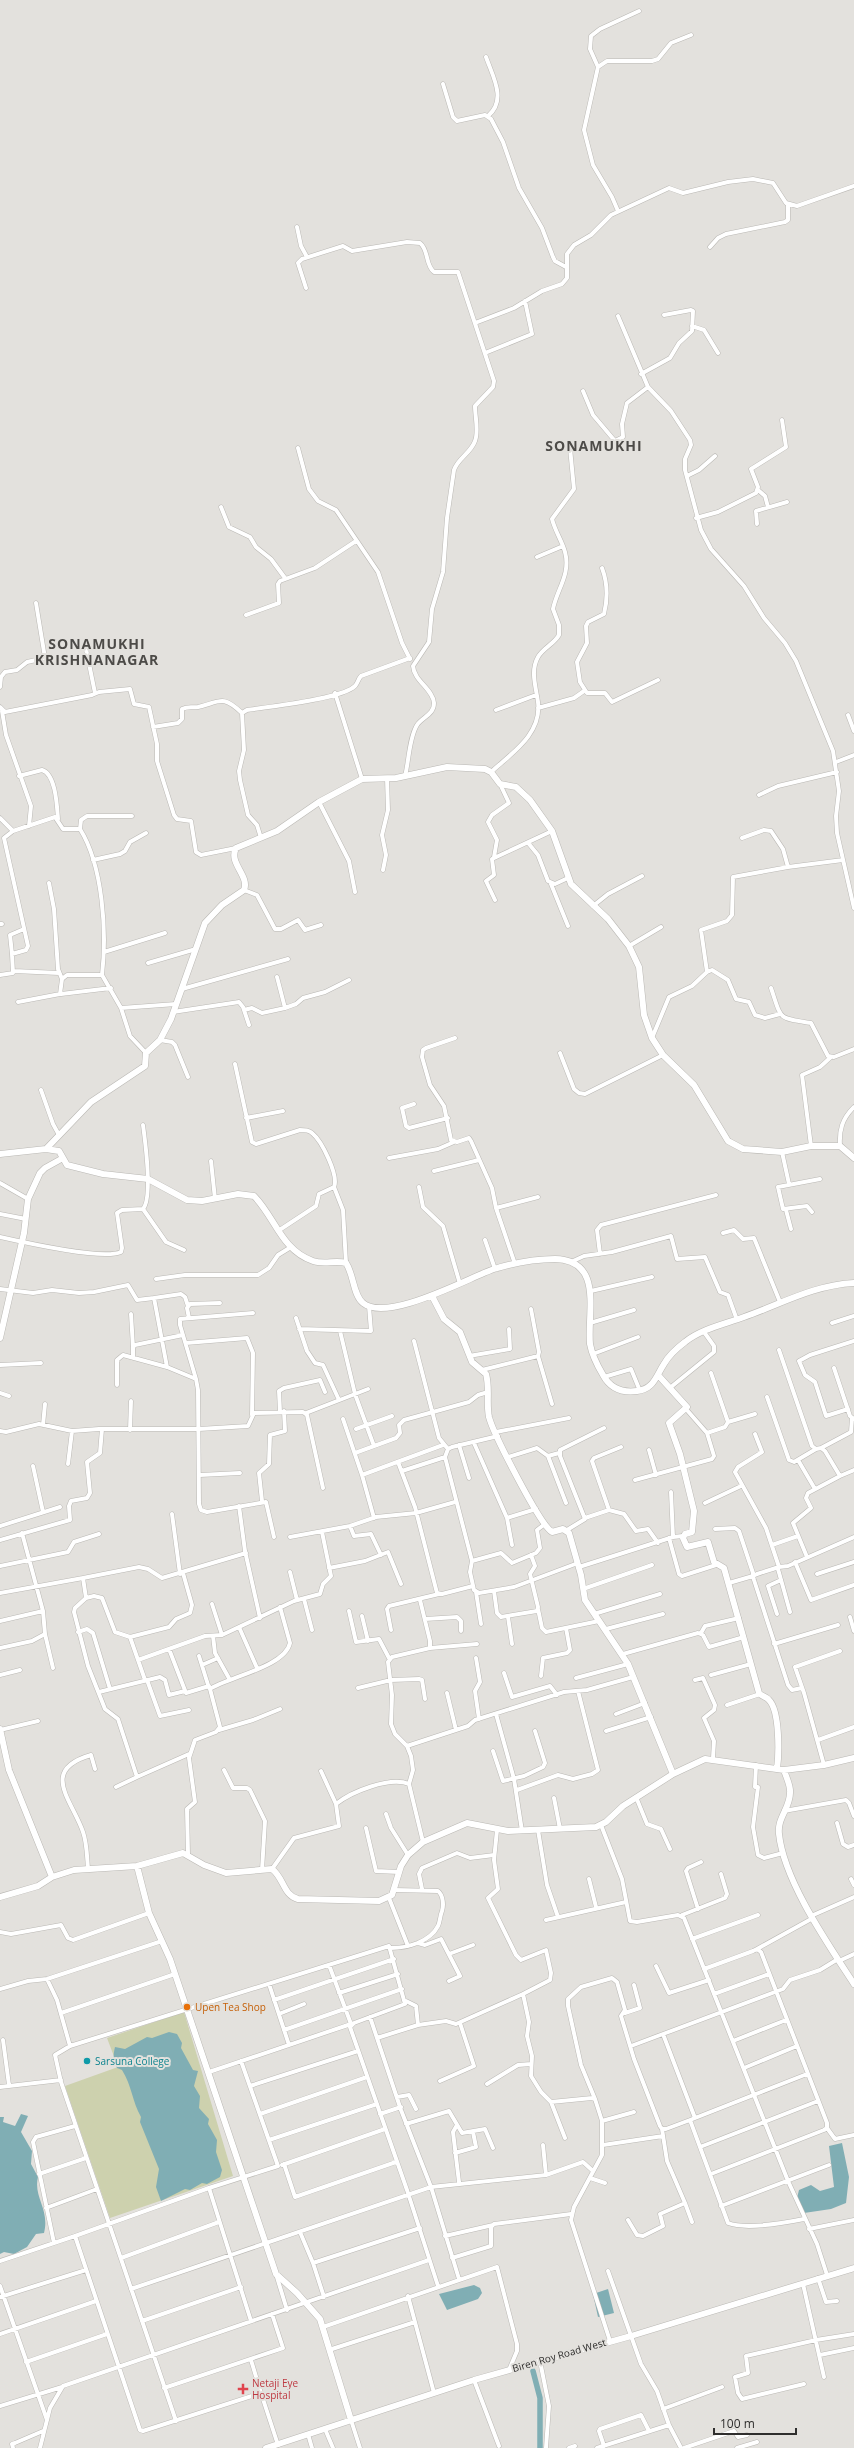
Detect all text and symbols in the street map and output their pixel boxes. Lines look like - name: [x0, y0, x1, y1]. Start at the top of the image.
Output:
- district label: SONAMUKHI: [545, 436, 643, 455]
- district label: SONAMUKHI KRISHNANAGAR: [35, 634, 159, 669]
- place label: Upen Tea Shop: [195, 2000, 266, 2014]
- marker: Upen Tea Shop: [182, 2002, 192, 2012]
- place label: Sarsuna College: [95, 2054, 170, 2068]
- marker: Sarsuna College: [82, 2056, 92, 2066]
- street label: Biren Roy Road West: [511, 2335, 608, 2375]
- place label: Netaji Eye Hospital: [252, 2376, 298, 2402]
- marker: Netaji Eye Hospital: [237, 2383, 249, 2395]
- scale bar: [714, 2410, 796, 2436]
- text: 100 m: [720, 2415, 755, 2432]

